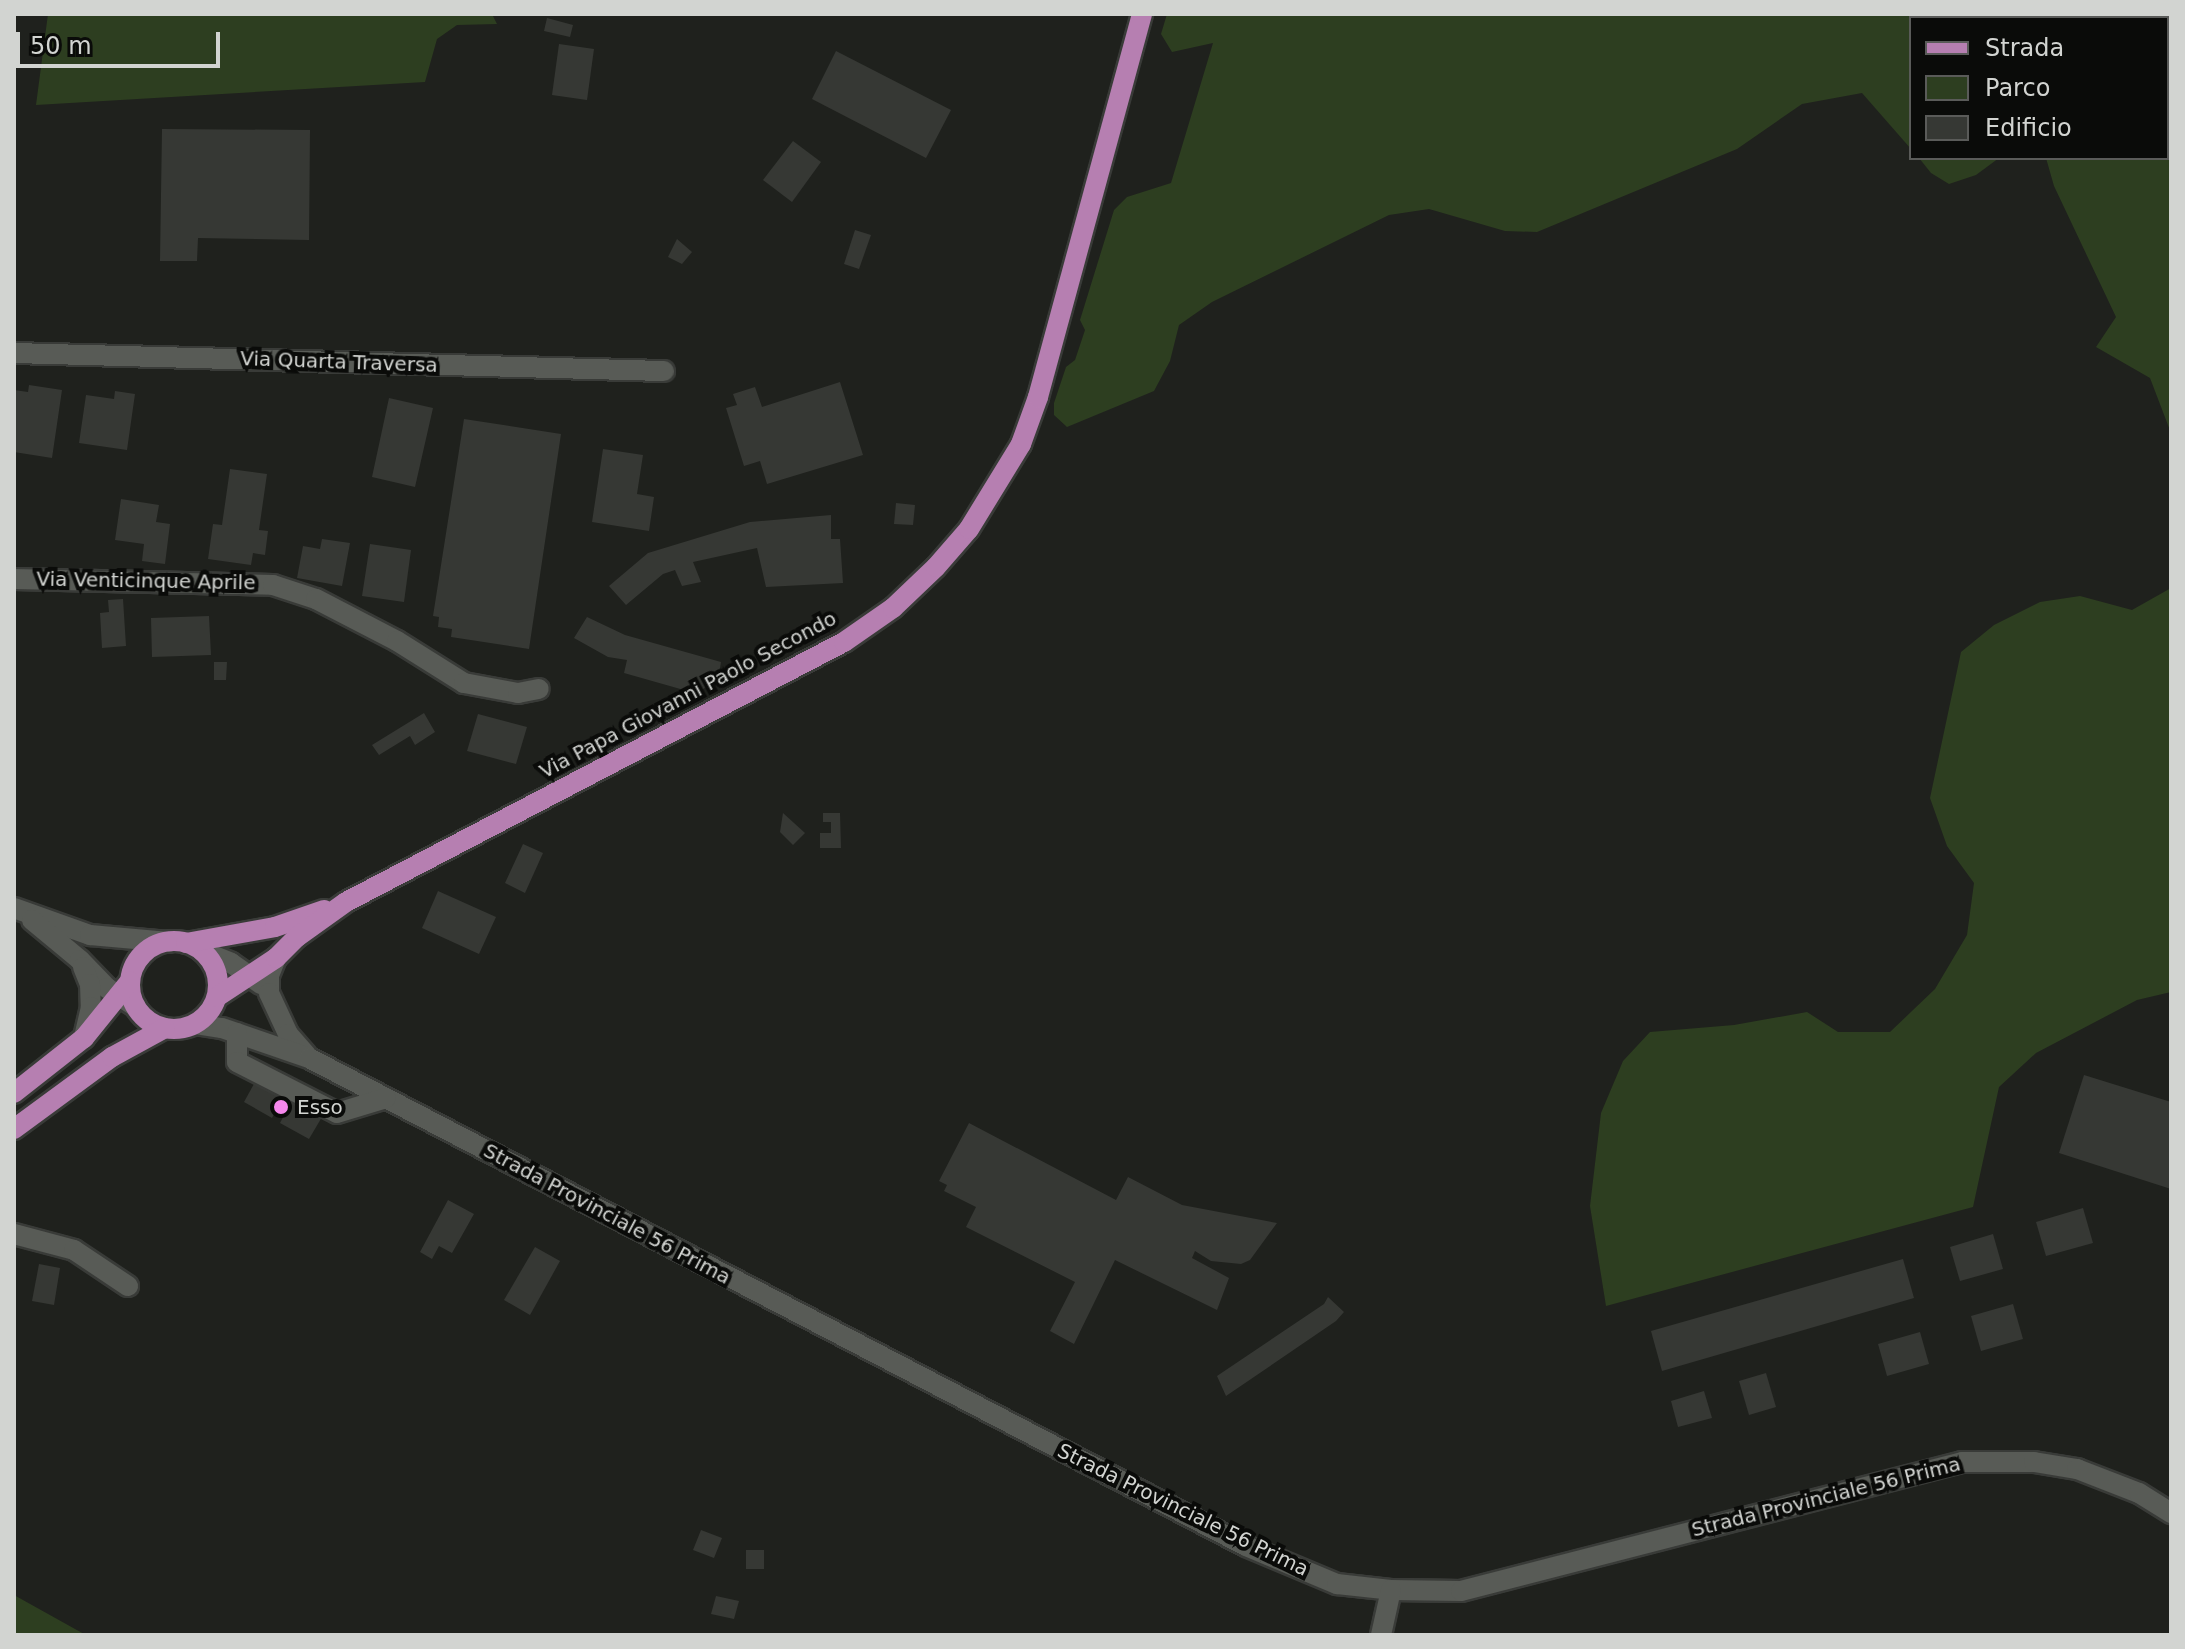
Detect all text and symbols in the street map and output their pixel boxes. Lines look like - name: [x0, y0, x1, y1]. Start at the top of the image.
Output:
- scale bar: [20, 16, 224, 66]
- legend: [1909, 16, 2169, 160]
- text: 50 m: [30, 32, 92, 60]
- text: Strada: [1985, 34, 2064, 62]
- text: Parco: [1985, 74, 2050, 102]
- text: Edificio: [1985, 114, 2072, 142]
- street label: Via Quarta Traversa: [240, 347, 438, 377]
- street label: Via Venticinque Aprile: [36, 567, 256, 595]
- street label: Via Papa Giovanni Paolo Secondo: [536, 606, 840, 784]
- place label: Esso: [297, 1095, 343, 1119]
- marker: Esso: [272, 1098, 290, 1116]
- street label: Strada Provinciale 56 Prima: [479, 1139, 735, 1289]
- street label: Strada Provinciale 56 Prima: [1054, 1439, 1312, 1581]
- street label: Strada Provinciale 56 Prima: [1689, 1452, 1963, 1542]

